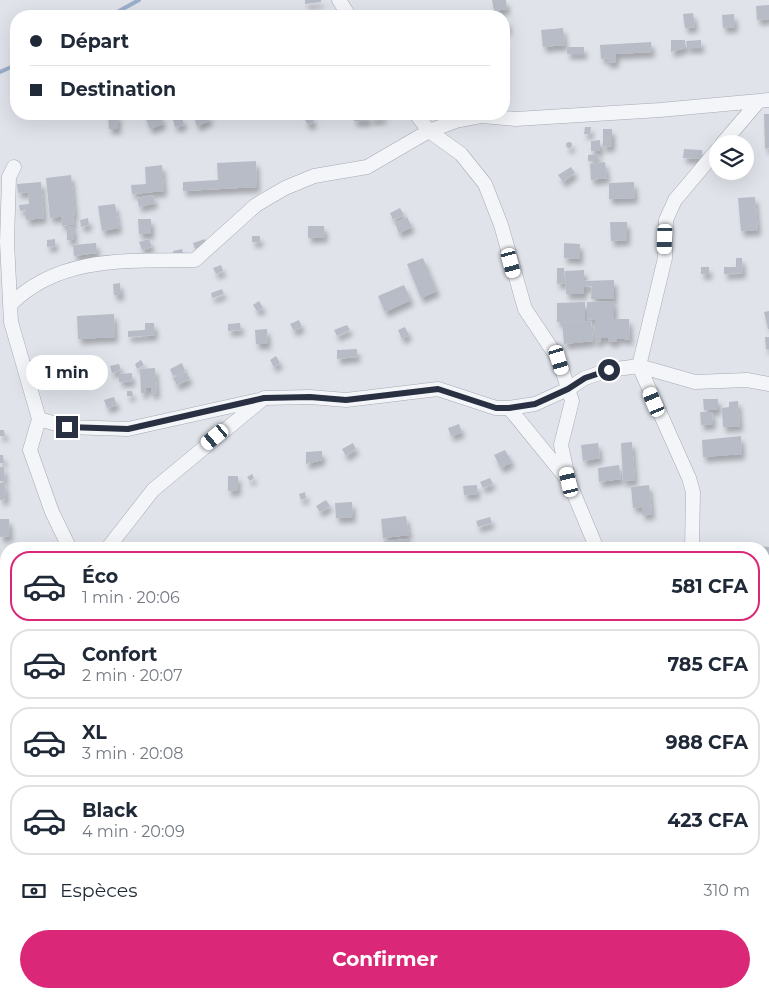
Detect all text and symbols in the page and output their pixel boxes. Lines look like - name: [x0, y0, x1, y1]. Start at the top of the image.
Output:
- text: Départ: [60, 30, 129, 53]
- text: Destination: [60, 78, 176, 101]
- map controls: [709, 135, 754, 180]
- button: layers: [709, 135, 754, 180]
- car: [656, 224, 673, 254]
- car: [499, 247, 522, 279]
- car: [547, 343, 570, 377]
- callout: 1 min: [26, 354, 108, 390]
- route start: [598, 359, 620, 381]
- text: 1 min: [45, 363, 89, 382]
- car: [641, 385, 666, 419]
- route end: [56, 416, 78, 438]
- car: [198, 422, 231, 452]
- car: [558, 466, 579, 498]
- icon: car: [22, 564, 67, 609]
- text: Éco: [82, 565, 118, 588]
- text: 581 CFA: [671, 575, 748, 598]
- text: 1 min · 20:06: [82, 588, 180, 607]
- icon: car: [22, 642, 67, 687]
- text: Confort: [82, 643, 157, 666]
- text: 785 CFA: [667, 653, 748, 676]
- text: 2 min · 20:07: [82, 666, 183, 685]
- icon: car: [22, 720, 67, 765]
- text: XL: [82, 721, 107, 744]
- text: 988 CFA: [666, 731, 748, 754]
- text: 3 min · 20:08: [82, 744, 184, 763]
- icon: car: [22, 798, 67, 843]
- text: Black: [82, 799, 138, 822]
- text: 423 CFA: [667, 809, 748, 832]
- text: 4 min · 20:09: [82, 822, 185, 841]
- icon: cash: [20, 877, 48, 905]
- text: Espèces: [60, 879, 137, 902]
- text: 310 m: [703, 881, 750, 900]
- button: Confirmer: [20, 930, 750, 988]

